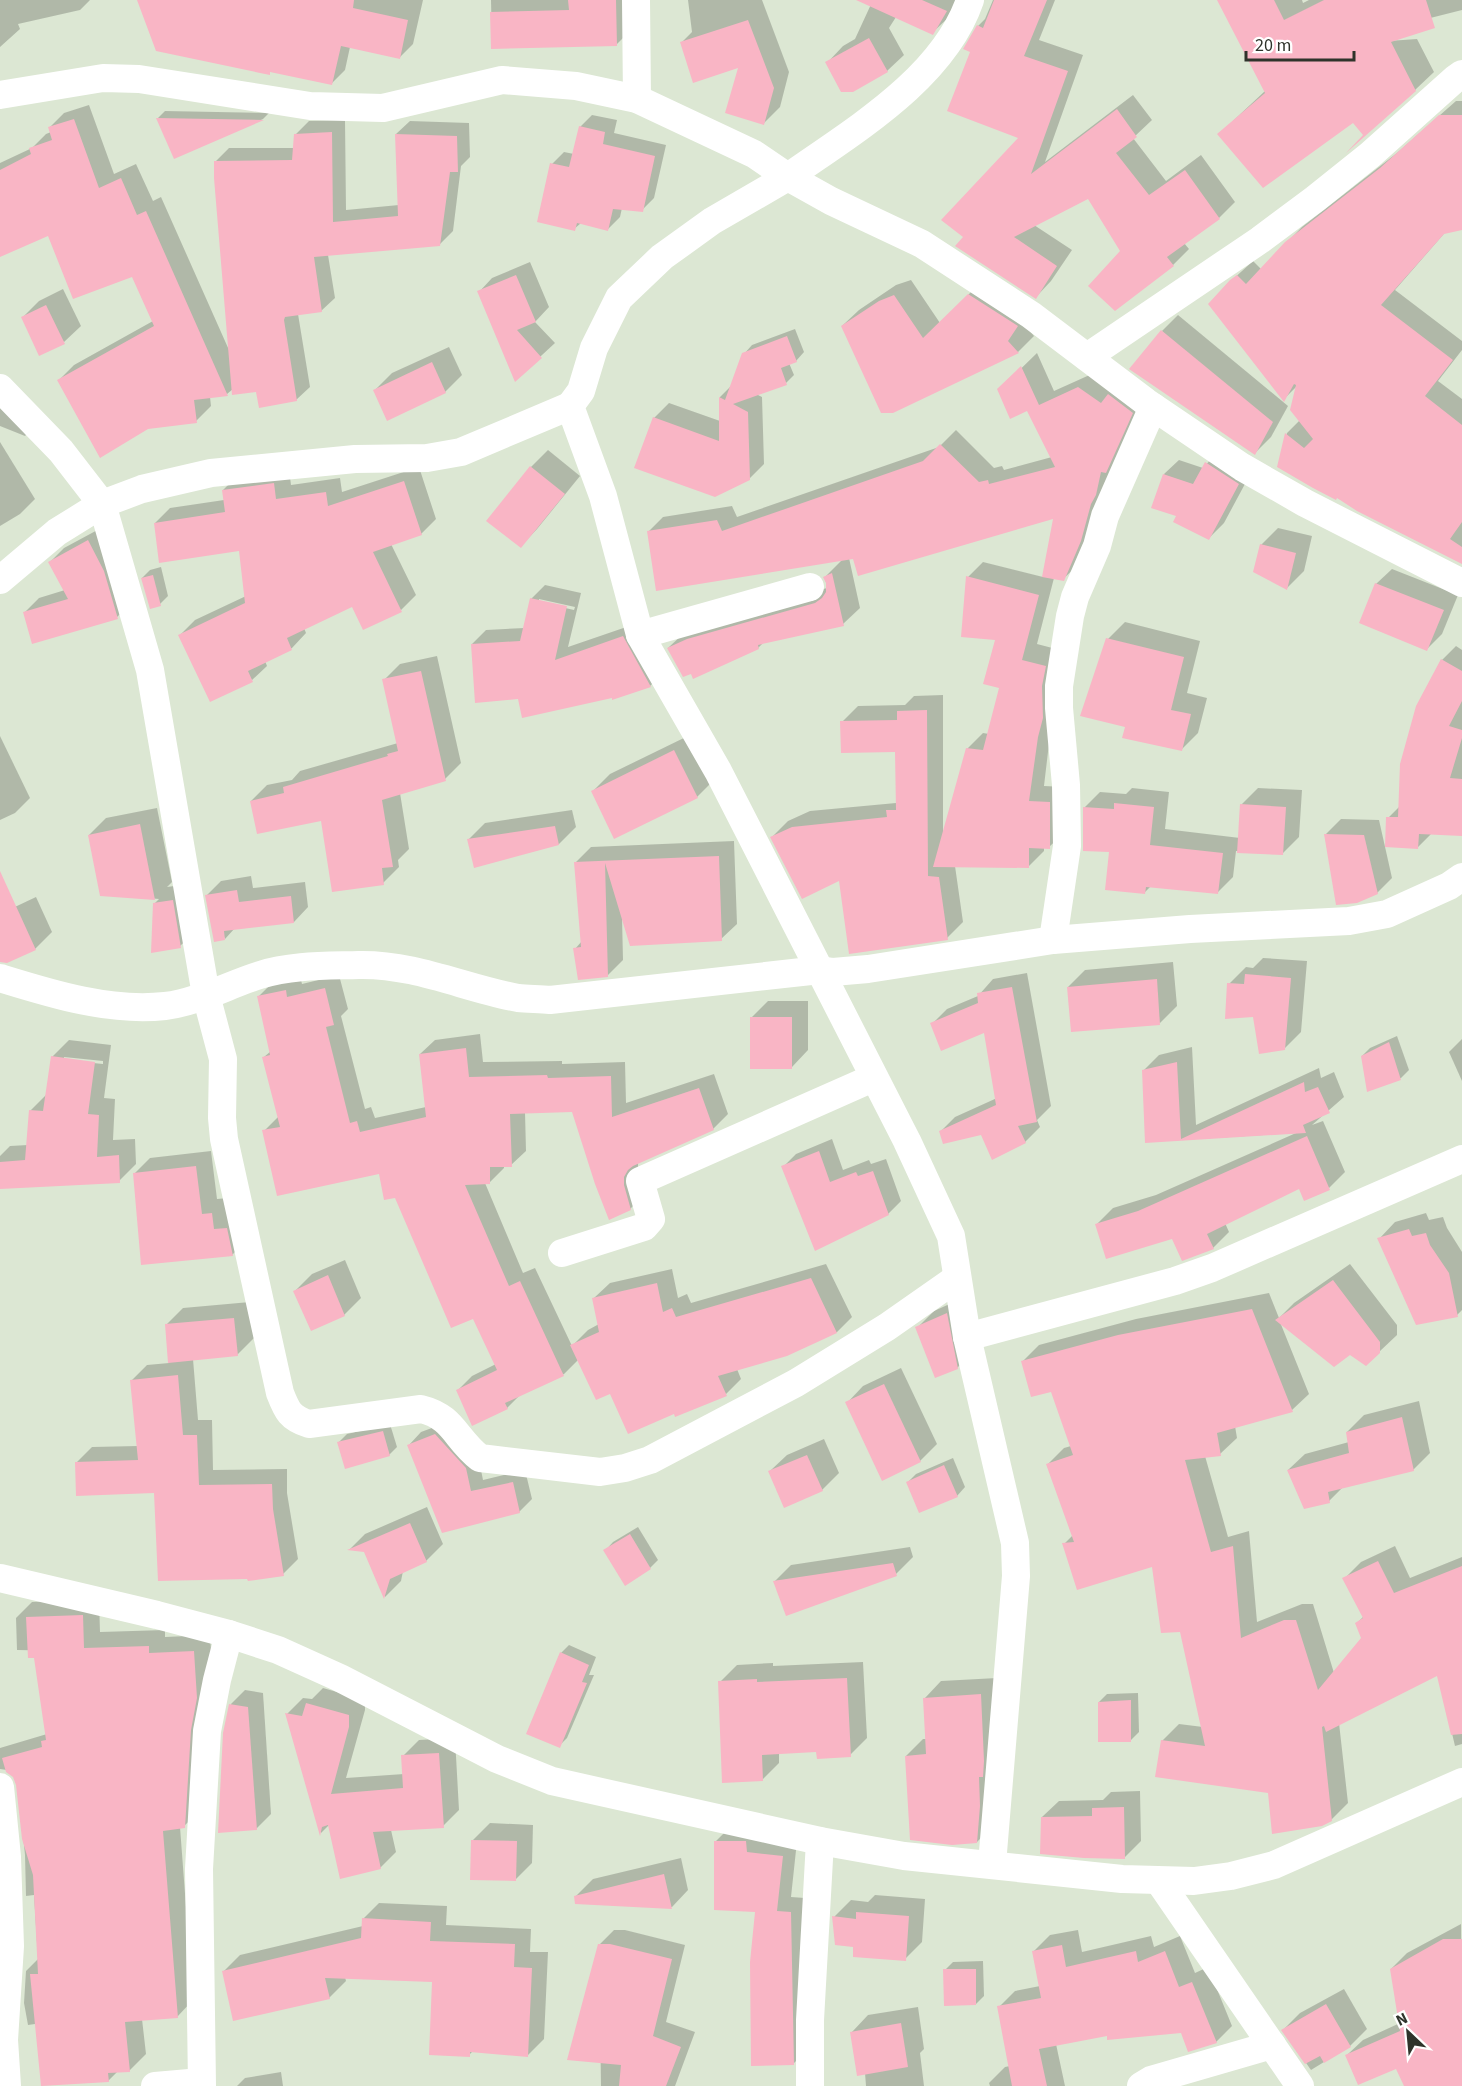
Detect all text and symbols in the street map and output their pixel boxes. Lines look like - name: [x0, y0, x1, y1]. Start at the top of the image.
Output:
- scale bar: [1246, 24, 1354, 62]
- text: 20 m: [1255, 33, 1291, 58]
- north arrow: [1378, 2002, 1438, 2062]
- text: N: [1392, 2007, 1411, 2032]

